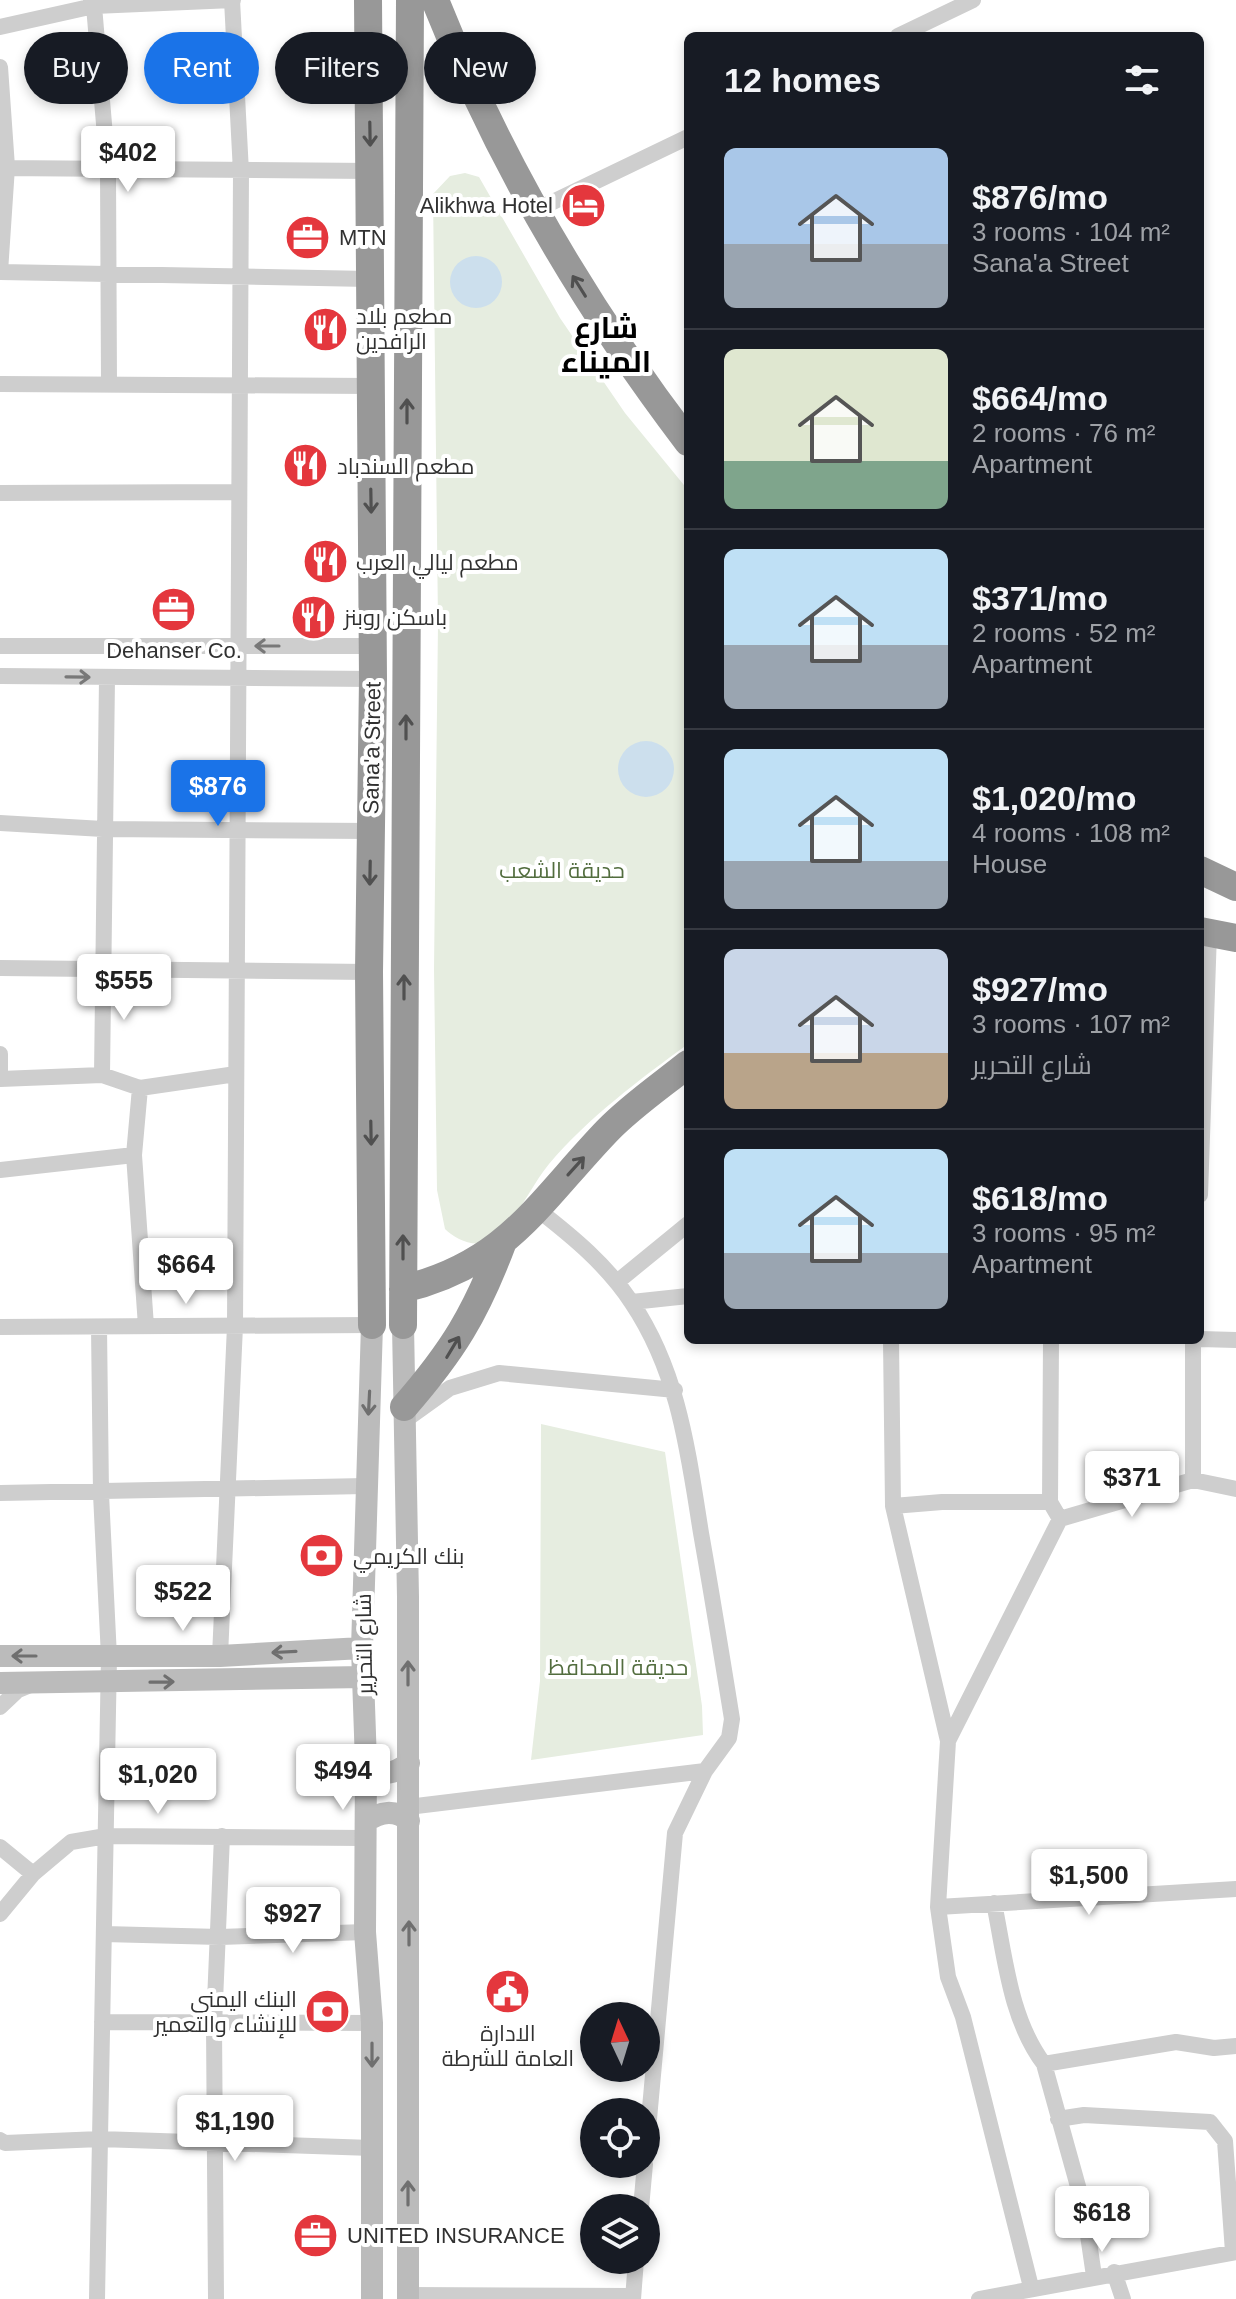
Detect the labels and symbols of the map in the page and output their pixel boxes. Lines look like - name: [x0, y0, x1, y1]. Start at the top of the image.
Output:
- one-way arrow: [363, 120, 378, 147]
- pin: $402: [81, 126, 175, 194]
- hotel icon: Alikhwa Hotel: [560, 181, 608, 229]
- place label: Alikhwa Hotel: [420, 193, 553, 218]
- office icon: MTN: [284, 213, 332, 261]
- place label: MTN: [339, 225, 387, 250]
- one-way arrow: [571, 275, 587, 298]
- place label: مطعم بلاد الرافدين: [356, 304, 452, 355]
- restaurant icon: مطعم بلاد الرافدين: [301, 305, 349, 353]
- district label: شارع الميناء: [561, 311, 651, 379]
- one-way arrow: [400, 398, 415, 425]
- restaurant icon: مطعم السندباد: [282, 442, 330, 490]
- place label: مطعم السندباد: [337, 454, 474, 482]
- one-way arrow: [364, 487, 379, 514]
- restaurant icon: مطعم ليالي العرب: [301, 538, 349, 586]
- place label: مطعم ليالي العرب: [356, 550, 519, 579]
- office icon: Dehanser Co.: [150, 585, 198, 633]
- restaurant icon: باسكن روبنز: [289, 593, 337, 641]
- place label: باسكن روبنز: [342, 605, 447, 631]
- place label: Dehanser Co.: [106, 638, 242, 663]
- one-way arrow: [254, 638, 281, 653]
- one-way arrow: [64, 669, 91, 685]
- street label: Sana'a Street: [358, 681, 386, 815]
- one-way arrow: [398, 714, 414, 741]
- pin: $876: [171, 760, 265, 828]
- park label: حديقة الشعب: [499, 858, 625, 883]
- one-way arrow: [362, 859, 378, 886]
- pin: $555: [77, 954, 171, 1022]
- one-way arrow: [396, 974, 412, 1001]
- one-way arrow: [363, 1119, 378, 1146]
- one-way arrow: [566, 1156, 585, 1176]
- one-way arrow: [395, 1234, 411, 1261]
- pin: $664: [139, 1238, 233, 1306]
- one-way arrow: [445, 1336, 461, 1359]
- one-way arrow: [361, 1389, 376, 1416]
- pin: $371: [1085, 1451, 1179, 1519]
- bank icon: بنك الكريمي: [298, 1532, 346, 1580]
- place label: بنك الكريمي: [353, 1544, 464, 1573]
- pin: $522: [136, 1565, 230, 1633]
- street label: شارع التحرير: [351, 1593, 379, 1697]
- one-way arrow: [271, 1645, 298, 1660]
- one-way arrow: [11, 1648, 38, 1664]
- park label: حديقة المحافظ: [548, 1655, 688, 1680]
- one-way arrow: [401, 1660, 416, 1687]
- one-way arrow: [148, 1674, 175, 1689]
- pin: $494: [296, 1744, 390, 1812]
- pin: $1,020: [93, 1748, 223, 1816]
- pin: $1,500: [1024, 1849, 1154, 1917]
- pin: $927: [246, 1887, 340, 1955]
- one-way arrow: [401, 1920, 417, 1947]
- public building icon: الادارة العامة للشرطة: [484, 1968, 532, 2016]
- place label: البنك اليمني للإنشاء والتعمير: [152, 1987, 297, 2039]
- bank icon: البنك اليمني للإنشاء والتعمير: [304, 1988, 352, 2036]
- north arrow: [580, 2002, 660, 2082]
- place label: الادارة العامة للشرطة: [442, 2021, 574, 2071]
- one-way arrow: [364, 2041, 380, 2068]
- pin: $1,190: [170, 2095, 300, 2163]
- one-way arrow: [400, 2180, 416, 2207]
- pin: $618: [1055, 2186, 1149, 2254]
- office icon: UNITED INSURANCE: [292, 2211, 340, 2259]
- place label: UNITED INSURANCE: [347, 2223, 565, 2248]

